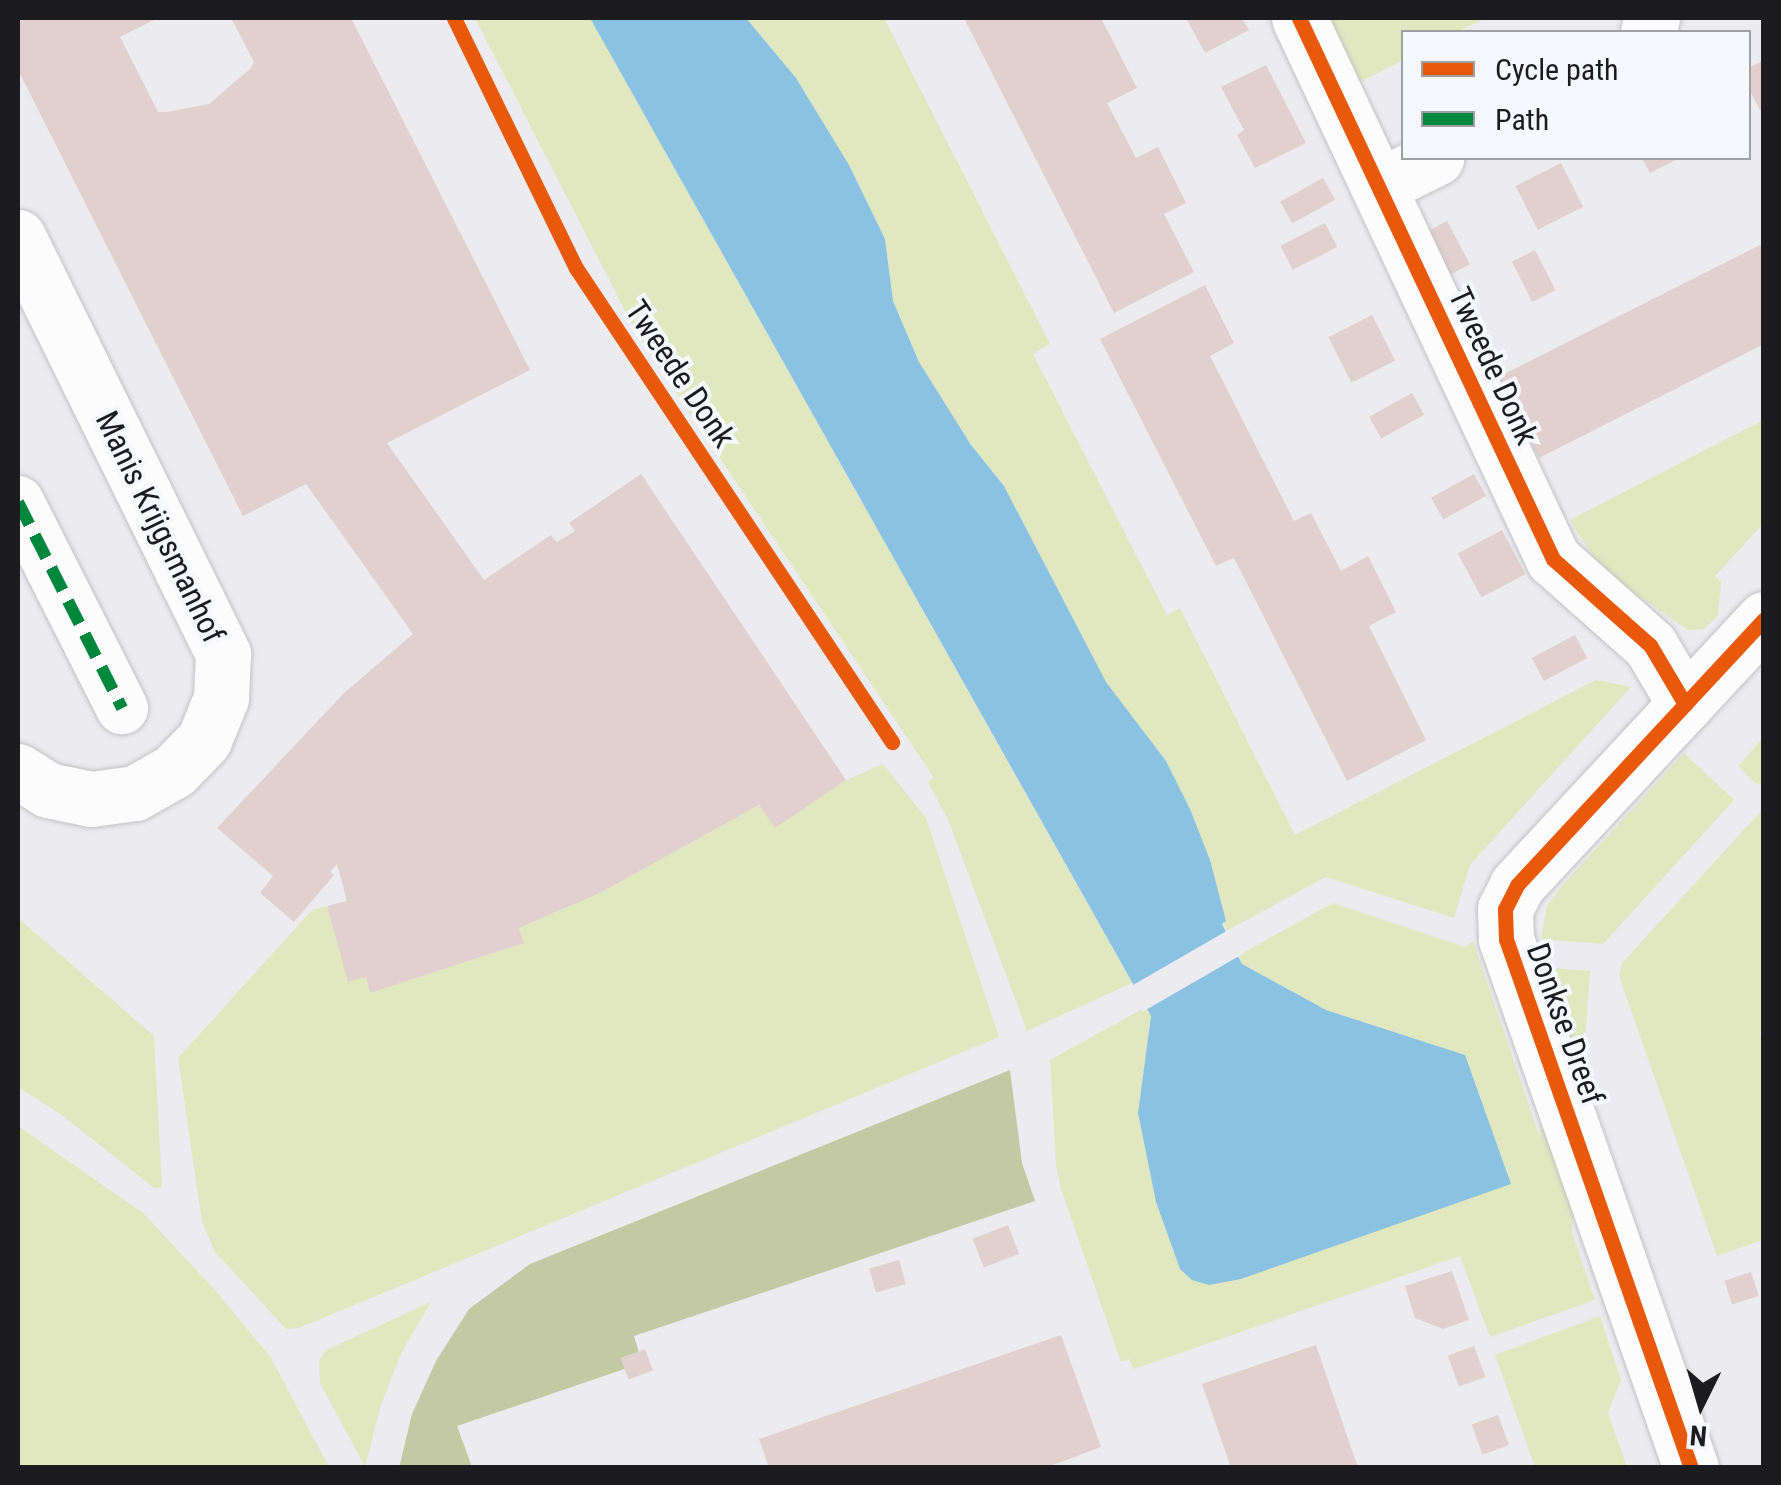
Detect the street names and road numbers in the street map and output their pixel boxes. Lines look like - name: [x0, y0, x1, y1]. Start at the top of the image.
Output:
- street label: Tweede Donk: [1440, 281, 1546, 451]
- street label: Tweede Donk: [617, 293, 743, 455]
- street label: Manis Krijgsmanhof: [87, 405, 233, 649]
- street label: Donkse Dreef: [1518, 938, 1612, 1110]

